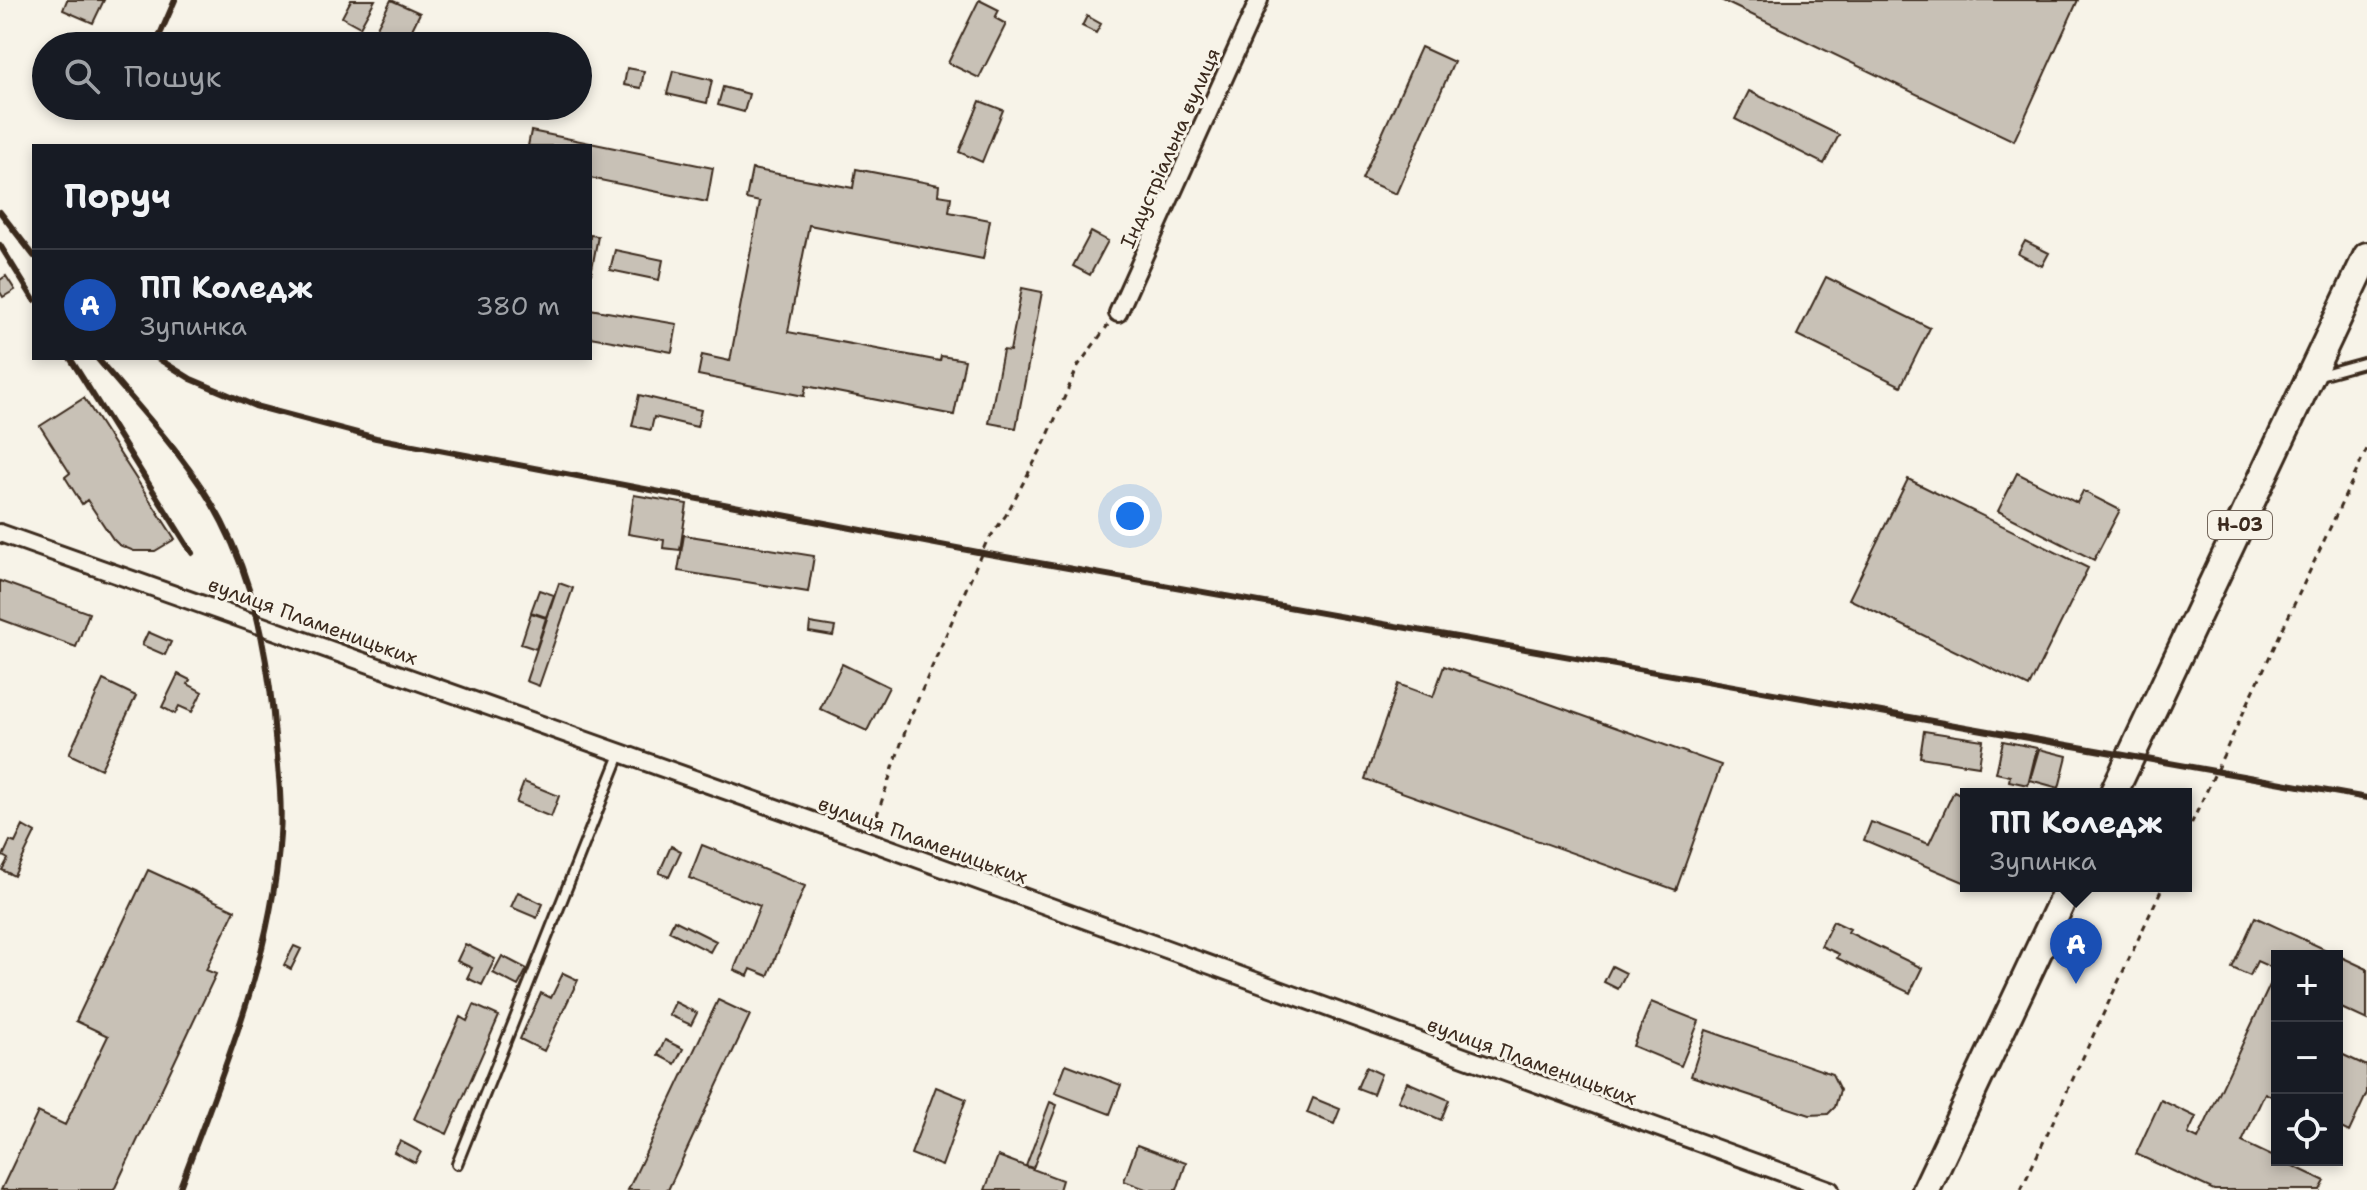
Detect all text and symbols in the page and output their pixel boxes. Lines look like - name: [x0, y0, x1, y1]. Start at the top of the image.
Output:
- search box: [32, 32, 592, 120]
- street label: Індустріальна вулиця: [1114, 44, 1226, 252]
- icon: search: [60, 54, 104, 98]
- text: Пошук: [124, 56, 221, 97]
- text: Поруч: [64, 173, 171, 219]
- text: ПП Коледж: [140, 267, 313, 308]
- text: A: [80, 288, 100, 323]
- text: 380 m: [475, 288, 560, 323]
- text: Зупинка: [140, 308, 247, 343]
- your location: [1110, 496, 1150, 536]
- road number: Н-03: [2208, 511, 2272, 539]
- street label: вулиця Пламеницьких: [205, 571, 421, 671]
- popup: [1960, 788, 2192, 892]
- street label: вулиця Пламеницьких: [815, 790, 1031, 890]
- text: ПП Коледж: [1990, 802, 2162, 843]
- text: Зупинка: [1990, 843, 2097, 878]
- pin: A: [2050, 918, 2102, 984]
- map controls: [2271, 950, 2343, 1166]
- button: +: [2271, 950, 2343, 1022]
- street label: вулиця Пламеницьких: [1424, 1011, 1640, 1111]
- button: −: [2271, 1022, 2343, 1094]
- button: locate: [2271, 1094, 2343, 1166]

